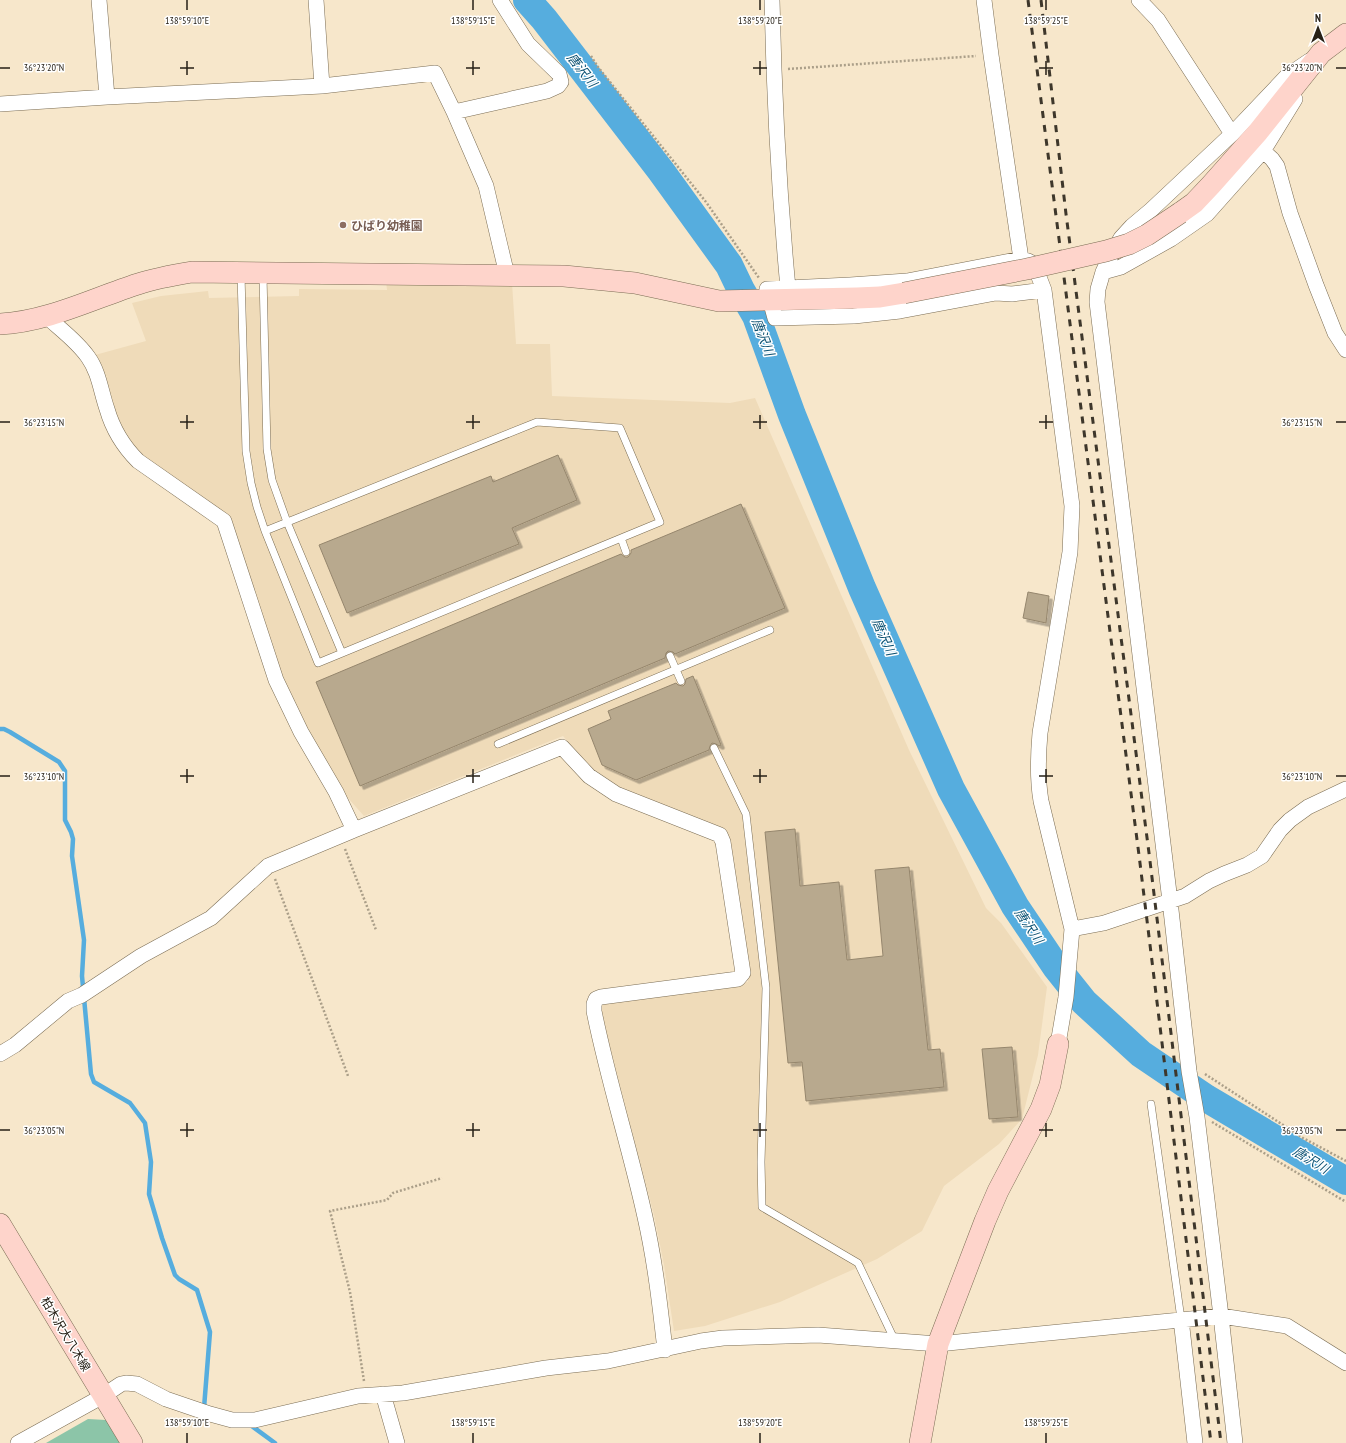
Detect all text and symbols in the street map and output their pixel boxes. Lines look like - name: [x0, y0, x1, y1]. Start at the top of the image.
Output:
- north arrow: [1298, 8, 1338, 48]
- text: N: [1315, 11, 1321, 25]
- text: 138°59'10"E: [165, 14, 209, 27]
- text: 138°59'15"E: [451, 14, 495, 27]
- text: 138°59'20"E: [738, 14, 782, 27]
- text: 138°59'25"E: [1024, 14, 1068, 27]
- water label: 唐沢川: [563, 49, 602, 92]
- text: 36°23'20"N: [24, 61, 64, 74]
- text: 36°23'20"N: [1282, 61, 1322, 74]
- place label: ひばり幼稚園: [351, 218, 423, 233]
- marker: ひばり幼稚園: [338, 220, 348, 230]
- water label: 唐沢川: [748, 316, 779, 360]
- text: 36°23'15"N: [24, 416, 64, 429]
- text: 36°23'15"N: [1282, 416, 1322, 429]
- water label: 唐沢川: [868, 616, 901, 660]
- text: 36°23'10"N: [24, 770, 64, 783]
- text: 36°23'10"N: [1282, 770, 1322, 783]
- water label: 唐沢川: [1011, 905, 1048, 949]
- text: 36°23'05"N: [24, 1124, 64, 1137]
- text: 36°23'05"N: [1282, 1124, 1322, 1137]
- water label: 唐沢川: [1290, 1143, 1334, 1178]
- street label: 柏木沢大八木線: [38, 1294, 94, 1374]
- text: 138°59'10"E: [165, 1416, 209, 1429]
- text: 138°59'15"E: [451, 1416, 495, 1429]
- text: 138°59'20"E: [738, 1416, 782, 1429]
- text: 138°59'25"E: [1024, 1416, 1068, 1429]

